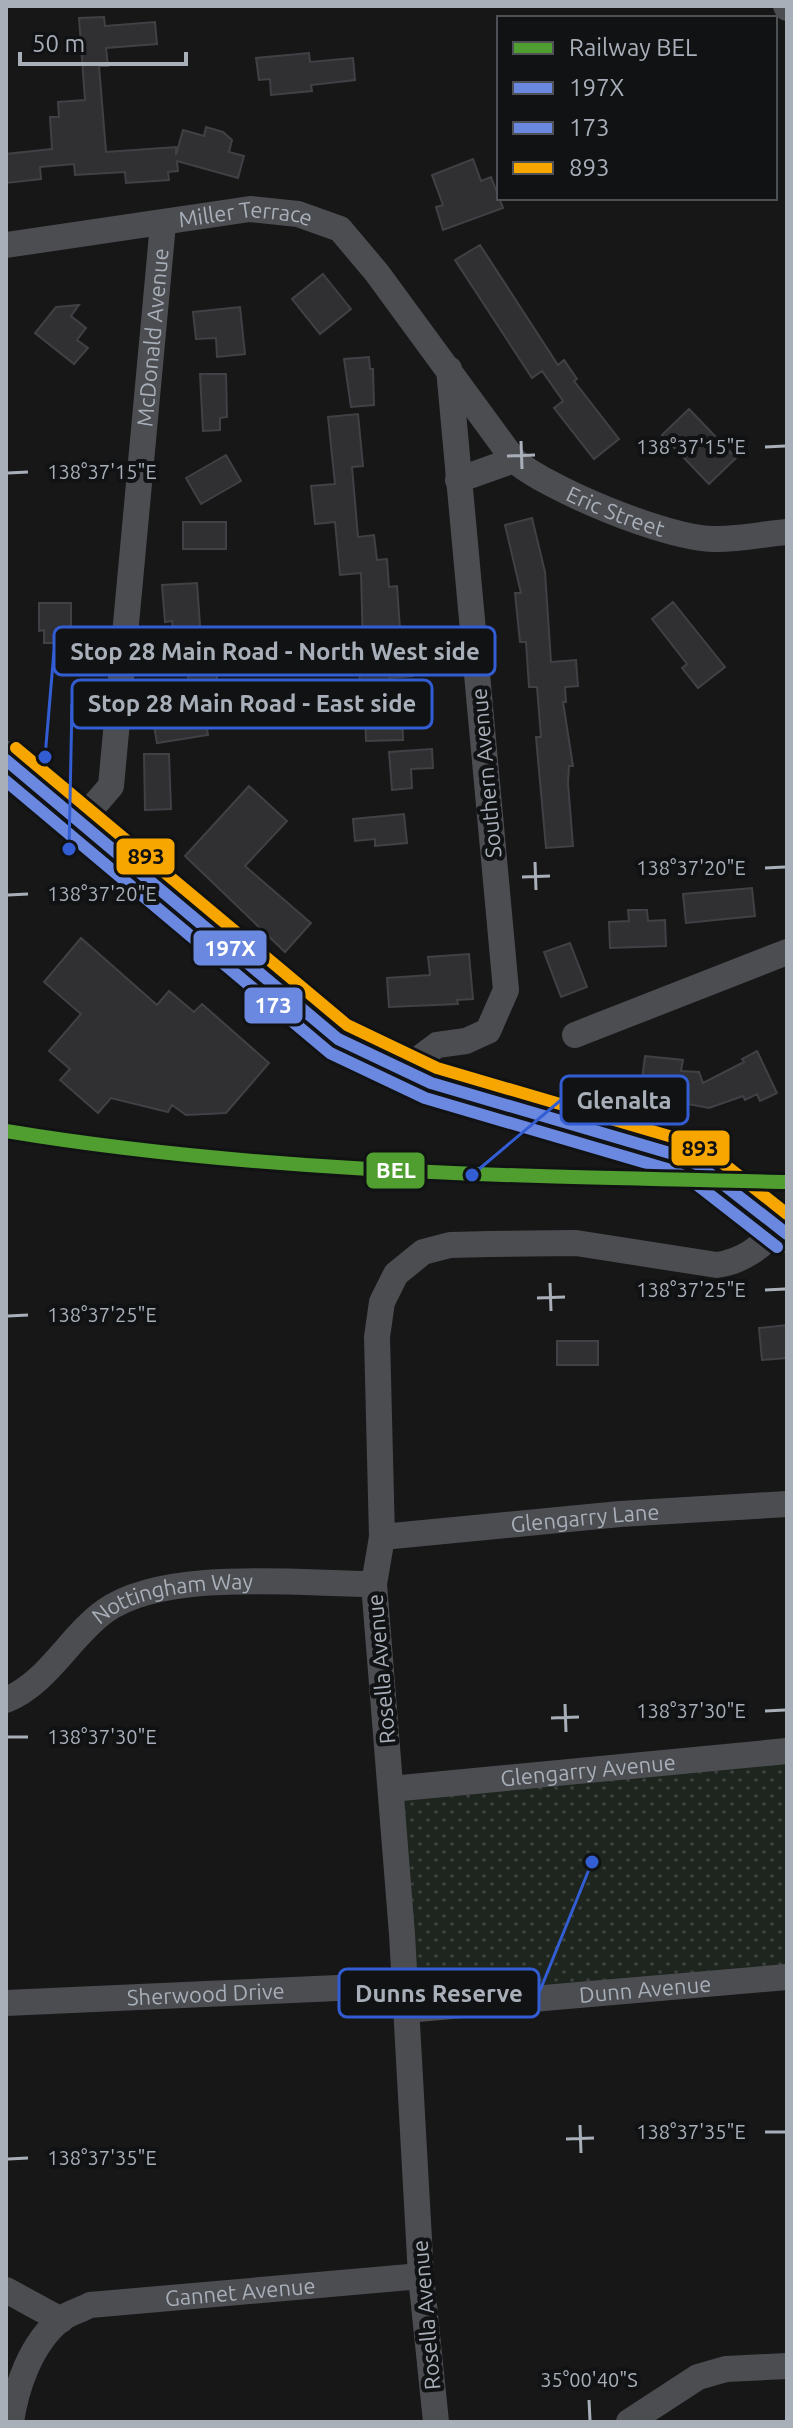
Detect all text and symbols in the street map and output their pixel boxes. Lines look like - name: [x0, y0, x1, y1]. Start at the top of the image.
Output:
- scale bar: [20, 16, 186, 66]
- legend: [497, 16, 777, 200]
- text: 50 m: [32, 30, 85, 57]
- text: Railway BEL: [569, 34, 697, 61]
- text: 197X: [569, 74, 625, 101]
- text: 173: [569, 114, 610, 141]
- text: 893: [569, 154, 610, 181]
- street label: Miller Terrace: [177, 196, 316, 231]
- street label: McDonald Avenue: [131, 247, 173, 428]
- text: 138°37'15"E: [636, 435, 746, 458]
- text: 138°37'15"E: [47, 460, 157, 483]
- street label: Eric Street: [563, 481, 668, 541]
- callout: Stop 28 Main Road - North West side: [54, 627, 495, 675]
- text: Stop 28 Main Road - North West side: [70, 638, 480, 665]
- callout: Stop 28 Main Road - East side: [72, 680, 432, 728]
- street label: Southern Avenue: [466, 687, 505, 859]
- text: Stop 28 Main Road - East side: [88, 690, 416, 717]
- line badge: 893: [115, 837, 176, 876]
- text: 893: [127, 843, 165, 868]
- text: 138°37'20"E: [636, 856, 746, 879]
- text: 138°37'20"E: [47, 882, 157, 905]
- line badge: 197X: [192, 929, 268, 967]
- text: 197X: [204, 935, 256, 960]
- line badge: 173: [243, 986, 304, 1025]
- text: 173: [254, 992, 292, 1017]
- callout: Glenalta: [561, 1076, 688, 1124]
- text: Glenalta: [576, 1087, 672, 1114]
- line badge: 893: [670, 1129, 731, 1167]
- text: 893: [681, 1135, 719, 1160]
- line badge: BEL: [365, 1151, 426, 1190]
- text: BEL: [376, 1157, 416, 1182]
- text: 138°37'25"E: [636, 1278, 746, 1301]
- text: 138°37'25"E: [47, 1303, 157, 1326]
- street label: Glengarry Lane: [510, 1499, 660, 1536]
- street label: Nottingham Way: [87, 1568, 253, 1628]
- street label: Rosella Avenue: [362, 1593, 400, 1745]
- text: 138°37'30"E: [636, 1699, 746, 1722]
- text: 138°37'30"E: [47, 1725, 157, 1748]
- street label: Glengarry Avenue: [499, 1749, 677, 1790]
- callout: Dunns Reserve: [339, 1969, 539, 2017]
- street label: Dunn Avenue: [578, 1971, 712, 2007]
- street label: Sherwood Drive: [126, 1977, 285, 2010]
- text: Dunns Reserve: [355, 1980, 523, 2007]
- text: 138°37'35"E: [636, 2120, 746, 2143]
- text: 138°37'35"E: [47, 2146, 157, 2169]
- street label: Rosella Avenue: [407, 2239, 445, 2391]
- street label: Gannet Avenue: [164, 2272, 316, 2310]
- text: 35°00'40"S: [540, 2368, 638, 2391]

